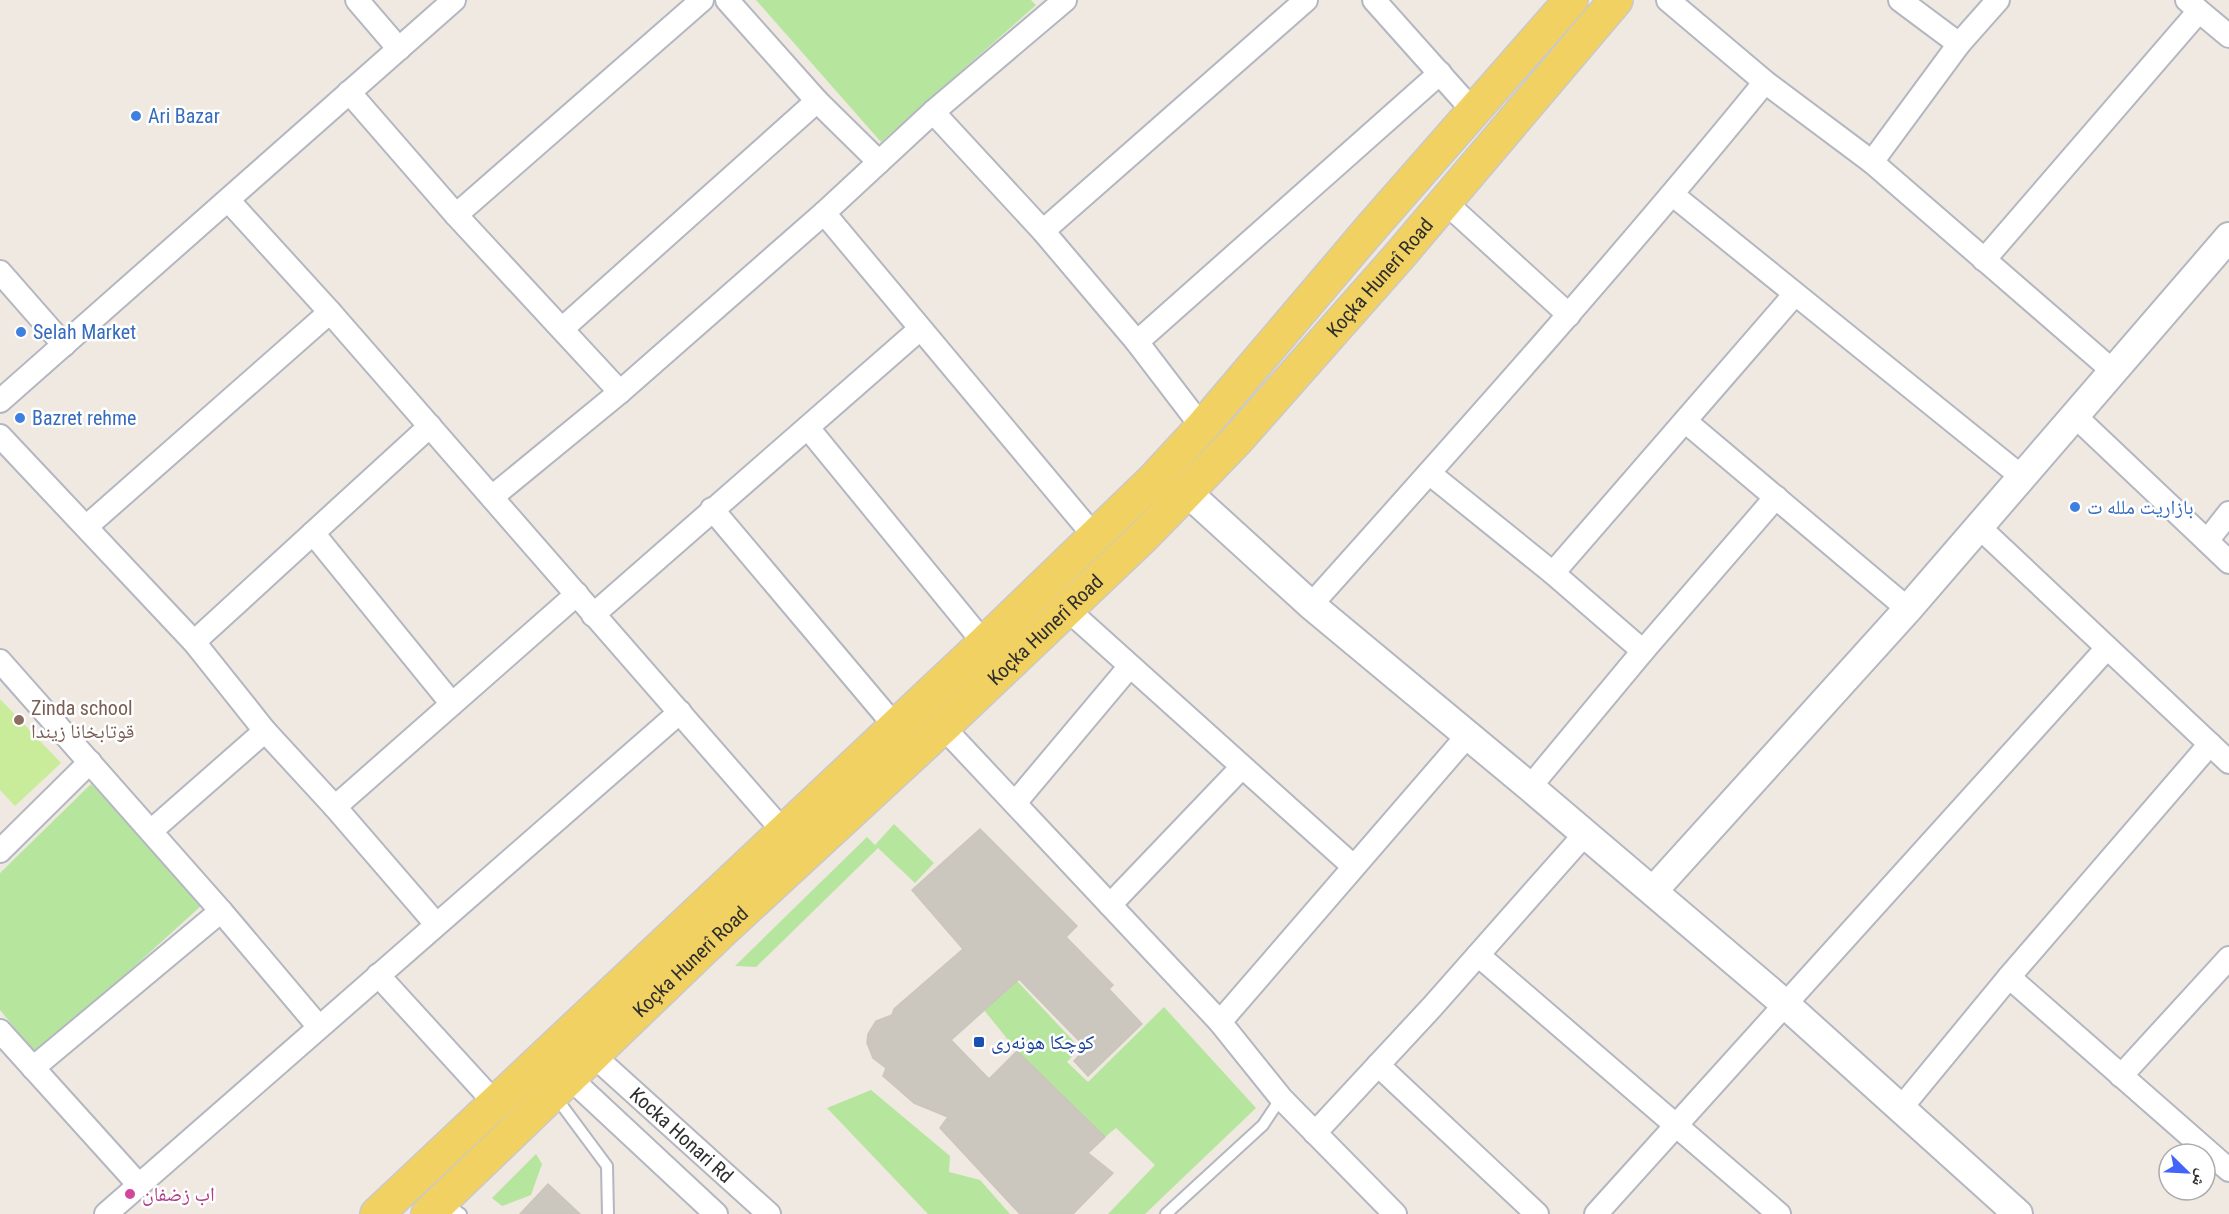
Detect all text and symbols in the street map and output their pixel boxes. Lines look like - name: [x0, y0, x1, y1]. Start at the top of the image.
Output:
- place label: Ari Bazar: [148, 104, 220, 128]
- marker: Ari Bazar: [129, 109, 143, 123]
- street label: Koçka Hunerî Road: [1321, 213, 1438, 342]
- place label: Selah Market: [33, 320, 136, 344]
- marker: Selah Market: [14, 325, 28, 339]
- place label: Bazret rehme: [32, 406, 136, 430]
- marker: Bazret rehme: [13, 411, 27, 425]
- place label: بازاريت ملله ت: [2087, 495, 2194, 519]
- marker: بازاريت ملله ت: [2068, 500, 2082, 514]
- street label: Koçka Hunerî Road: [983, 569, 1108, 690]
- place label: Zinda school قوتابخانا زیندا: [31, 696, 134, 743]
- marker: Zinda school قوتابخانا زیندا: [12, 713, 26, 727]
- street label: Koçka Hunerî Road: [628, 901, 753, 1022]
- place label: كوچكا هونەری: [991, 1030, 1094, 1054]
- marker: كوچكا هونەری: [972, 1035, 986, 1049]
- street label: Kocka Honari Rd: [625, 1082, 738, 1188]
- north arrow: [2157, 1142, 2217, 1202]
- text: ش: [2188, 1166, 2212, 1190]
- place label: اب زضفان: [142, 1182, 215, 1206]
- marker: اب زضفان: [123, 1187, 137, 1201]

